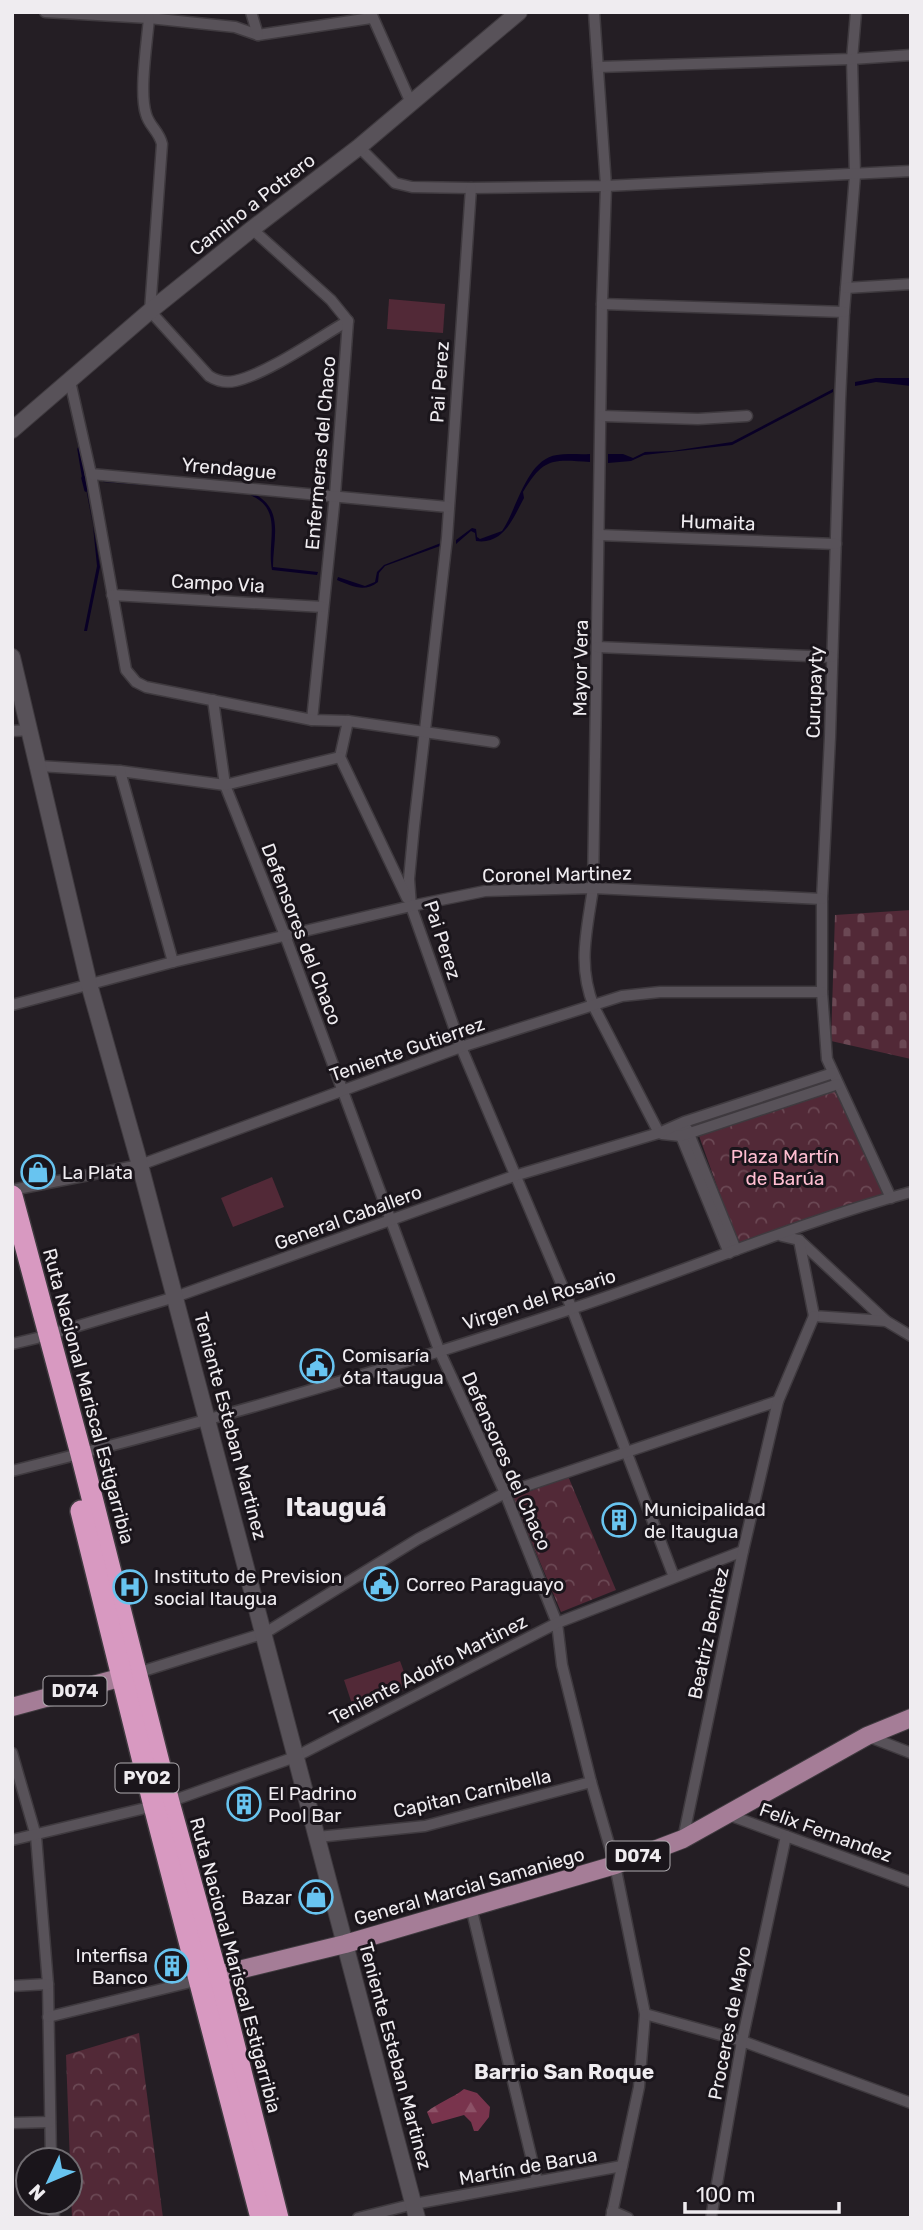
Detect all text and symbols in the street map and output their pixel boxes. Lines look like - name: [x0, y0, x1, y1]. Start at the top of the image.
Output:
- street label: Camino a Potrero: [185, 148, 320, 260]
- street label: Pai Perez: [425, 340, 454, 424]
- street label: Enfermeras del Chaco: [301, 355, 340, 551]
- street label: Yrendague: [180, 453, 277, 484]
- street label: Humaita: [680, 510, 756, 535]
- street label: Campo Via: [170, 570, 265, 597]
- street label: Mayor Vera: [568, 619, 593, 717]
- street label: Curupayty: [801, 645, 828, 739]
- street label: Defensores del Chaco: [256, 840, 347, 1028]
- street label: Coronel Martinez: [482, 862, 632, 887]
- street label: Pai Perez: [419, 898, 466, 983]
- street label: Teniente Gutierrez: [327, 1012, 488, 1087]
- park label: Plaza Martín de Barúa: [731, 1145, 839, 1190]
- shop icon: La Plata: [19, 1153, 57, 1191]
- place label: La Plata: [62, 1161, 133, 1184]
- street label: General Caballero: [271, 1180, 425, 1255]
- street label: Ruta Nacional Mariscal Estigarribia: [38, 1246, 139, 1547]
- street label: Virgen del Rosario: [460, 1264, 619, 1335]
- street label: Teniente Esteban Martinez: [189, 1310, 272, 1542]
- place label: Comisaría 6ta Itaugua: [342, 1344, 444, 1389]
- public building icon: Comisaría 6ta Itaugua: [298, 1347, 336, 1385]
- street label: Defensores del Chaco: [457, 1368, 556, 1554]
- district label: Itauguá: [285, 1492, 387, 1523]
- place label: Municipalidad de Itaugua: [644, 1498, 766, 1543]
- building icon: Municipalidad de Itaugua: [600, 1501, 638, 1539]
- place label: Instituto de Prevision social Itaugua: [154, 1565, 342, 1610]
- public building icon: Correo Paraguayo: [362, 1565, 400, 1603]
- street label: Beatriz Benitez: [683, 1565, 734, 1701]
- hospital icon: Instituto de Prevision social Itaugua: [111, 1568, 149, 1606]
- place label: Correo Paraguayo: [406, 1573, 564, 1596]
- street label: Teniente Adolfo Martinez: [325, 1609, 531, 1729]
- road number: D074: [43, 1676, 106, 1706]
- road number: PY02: [116, 1764, 178, 1792]
- street label: Capitan Carnibella: [391, 1764, 553, 1823]
- place label: El Padrino Pool Bar: [268, 1782, 357, 1827]
- building icon: El Padrino Pool Bar: [225, 1785, 263, 1823]
- street label: Felix Fernandez: [756, 1798, 895, 1867]
- street label: Ruta Nacional Mariscal Estigarribia: [185, 1815, 286, 2116]
- road number: D074: [606, 1842, 670, 1870]
- street label: General Marcial Samaniego: [351, 1843, 587, 1930]
- shop icon: Bazar: [297, 1878, 335, 1916]
- place label: Bazar: [241, 1886, 293, 1909]
- street label: Teniente Esteban Martinez: [354, 1940, 437, 2172]
- place label: Interfisa Banco: [76, 1944, 148, 1989]
- street label: Proceres de Mayo: [703, 1944, 756, 2102]
- building icon: Interfisa Banco: [153, 1947, 191, 1985]
- district label: Barrio San Roque: [474, 2059, 654, 2084]
- street label: Martín de Barua: [457, 2143, 599, 2190]
- north arrow: [14, 2146, 84, 2216]
- scale bar: [685, 2170, 839, 2214]
- text: N: [24, 2180, 50, 2205]
- text: 100 m: [696, 2182, 755, 2207]

